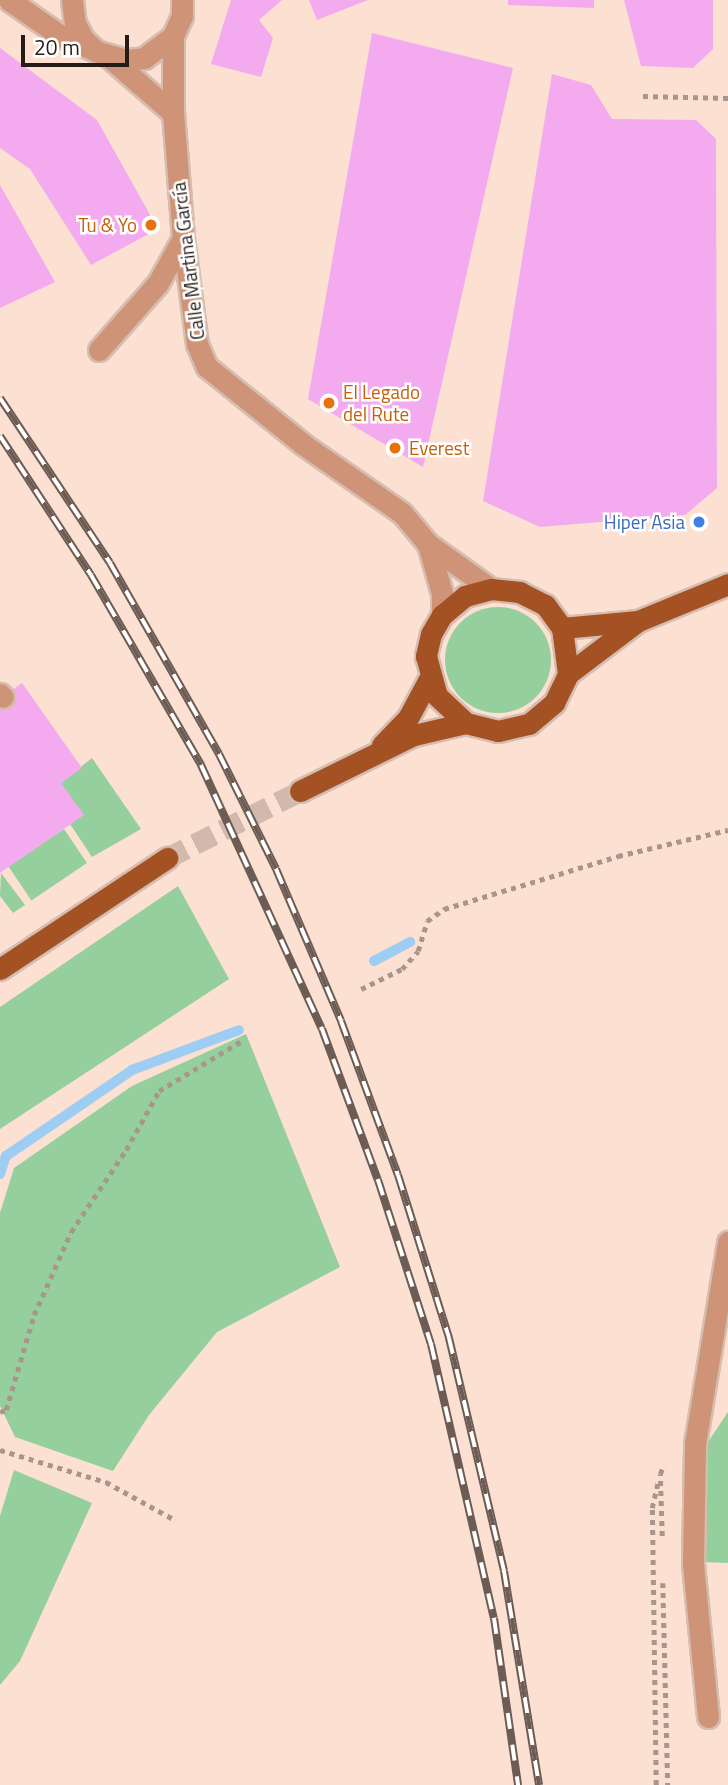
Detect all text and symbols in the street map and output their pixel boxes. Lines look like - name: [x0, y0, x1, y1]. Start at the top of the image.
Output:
- scale bar: [24, 21, 133, 65]
- text: 20 m: [34, 31, 80, 63]
- street label: Calle Martina García: [167, 181, 209, 341]
- place label: Tu & Yo: [78, 214, 137, 236]
- marker: Tu & Yo: [143, 217, 159, 233]
- place label: El Legado del Rute: [343, 381, 420, 425]
- marker: El Legado del Rute: [321, 395, 337, 411]
- place label: Everest: [409, 437, 469, 459]
- marker: Everest: [387, 440, 403, 456]
- place label: Hiper Asia: [604, 511, 685, 533]
- marker: Hiper Asia: [691, 514, 707, 530]

